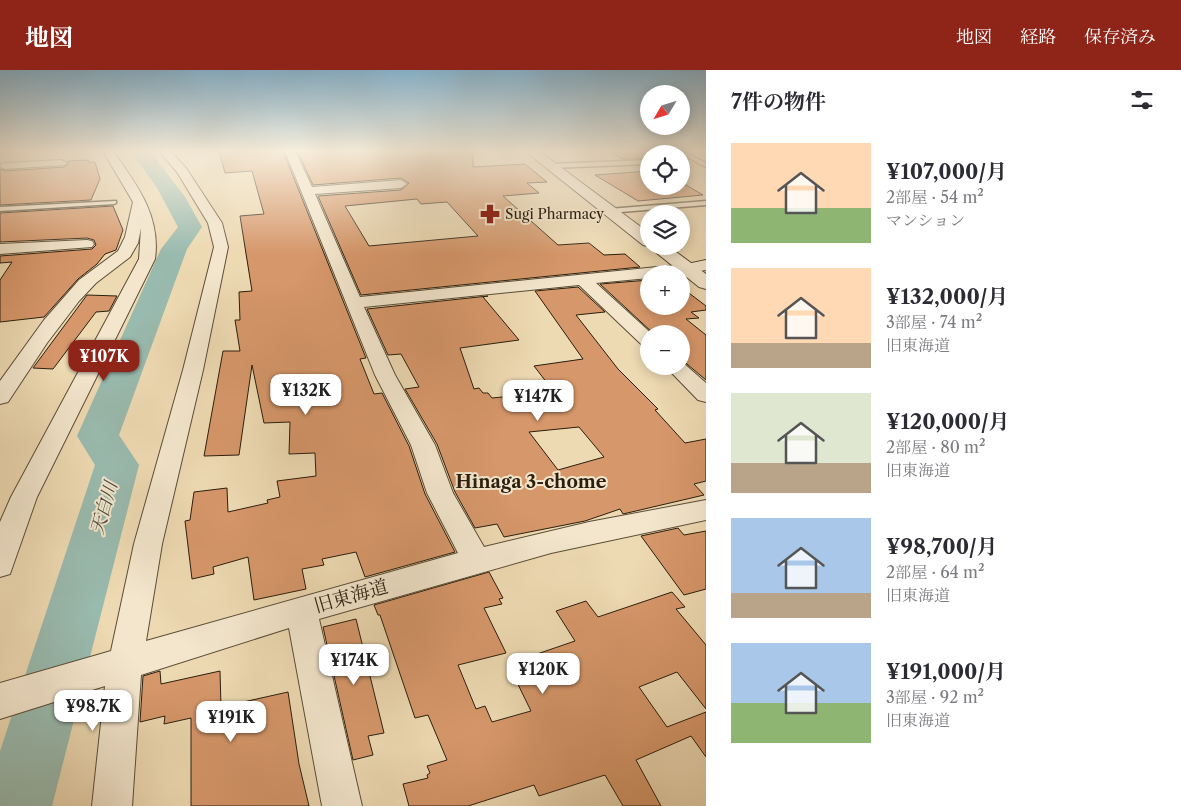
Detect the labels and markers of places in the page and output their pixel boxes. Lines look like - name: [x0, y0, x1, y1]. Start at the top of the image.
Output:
- pharmacy icon: Sugi Pharmacy: [479, 203, 501, 225]
- place label: Sugi Pharmacy: [505, 205, 604, 223]
- pin: ¥107K: [69, 340, 139, 382]
- pin: ¥132K: [271, 374, 341, 416]
- pin: ¥147K: [503, 380, 573, 422]
- pin: ¥174K: [319, 644, 389, 686]
- pin: ¥120K: [508, 652, 578, 695]
- pin: ¥98.7K: [52, 690, 134, 732]
- pin: ¥191K: [196, 700, 266, 743]

